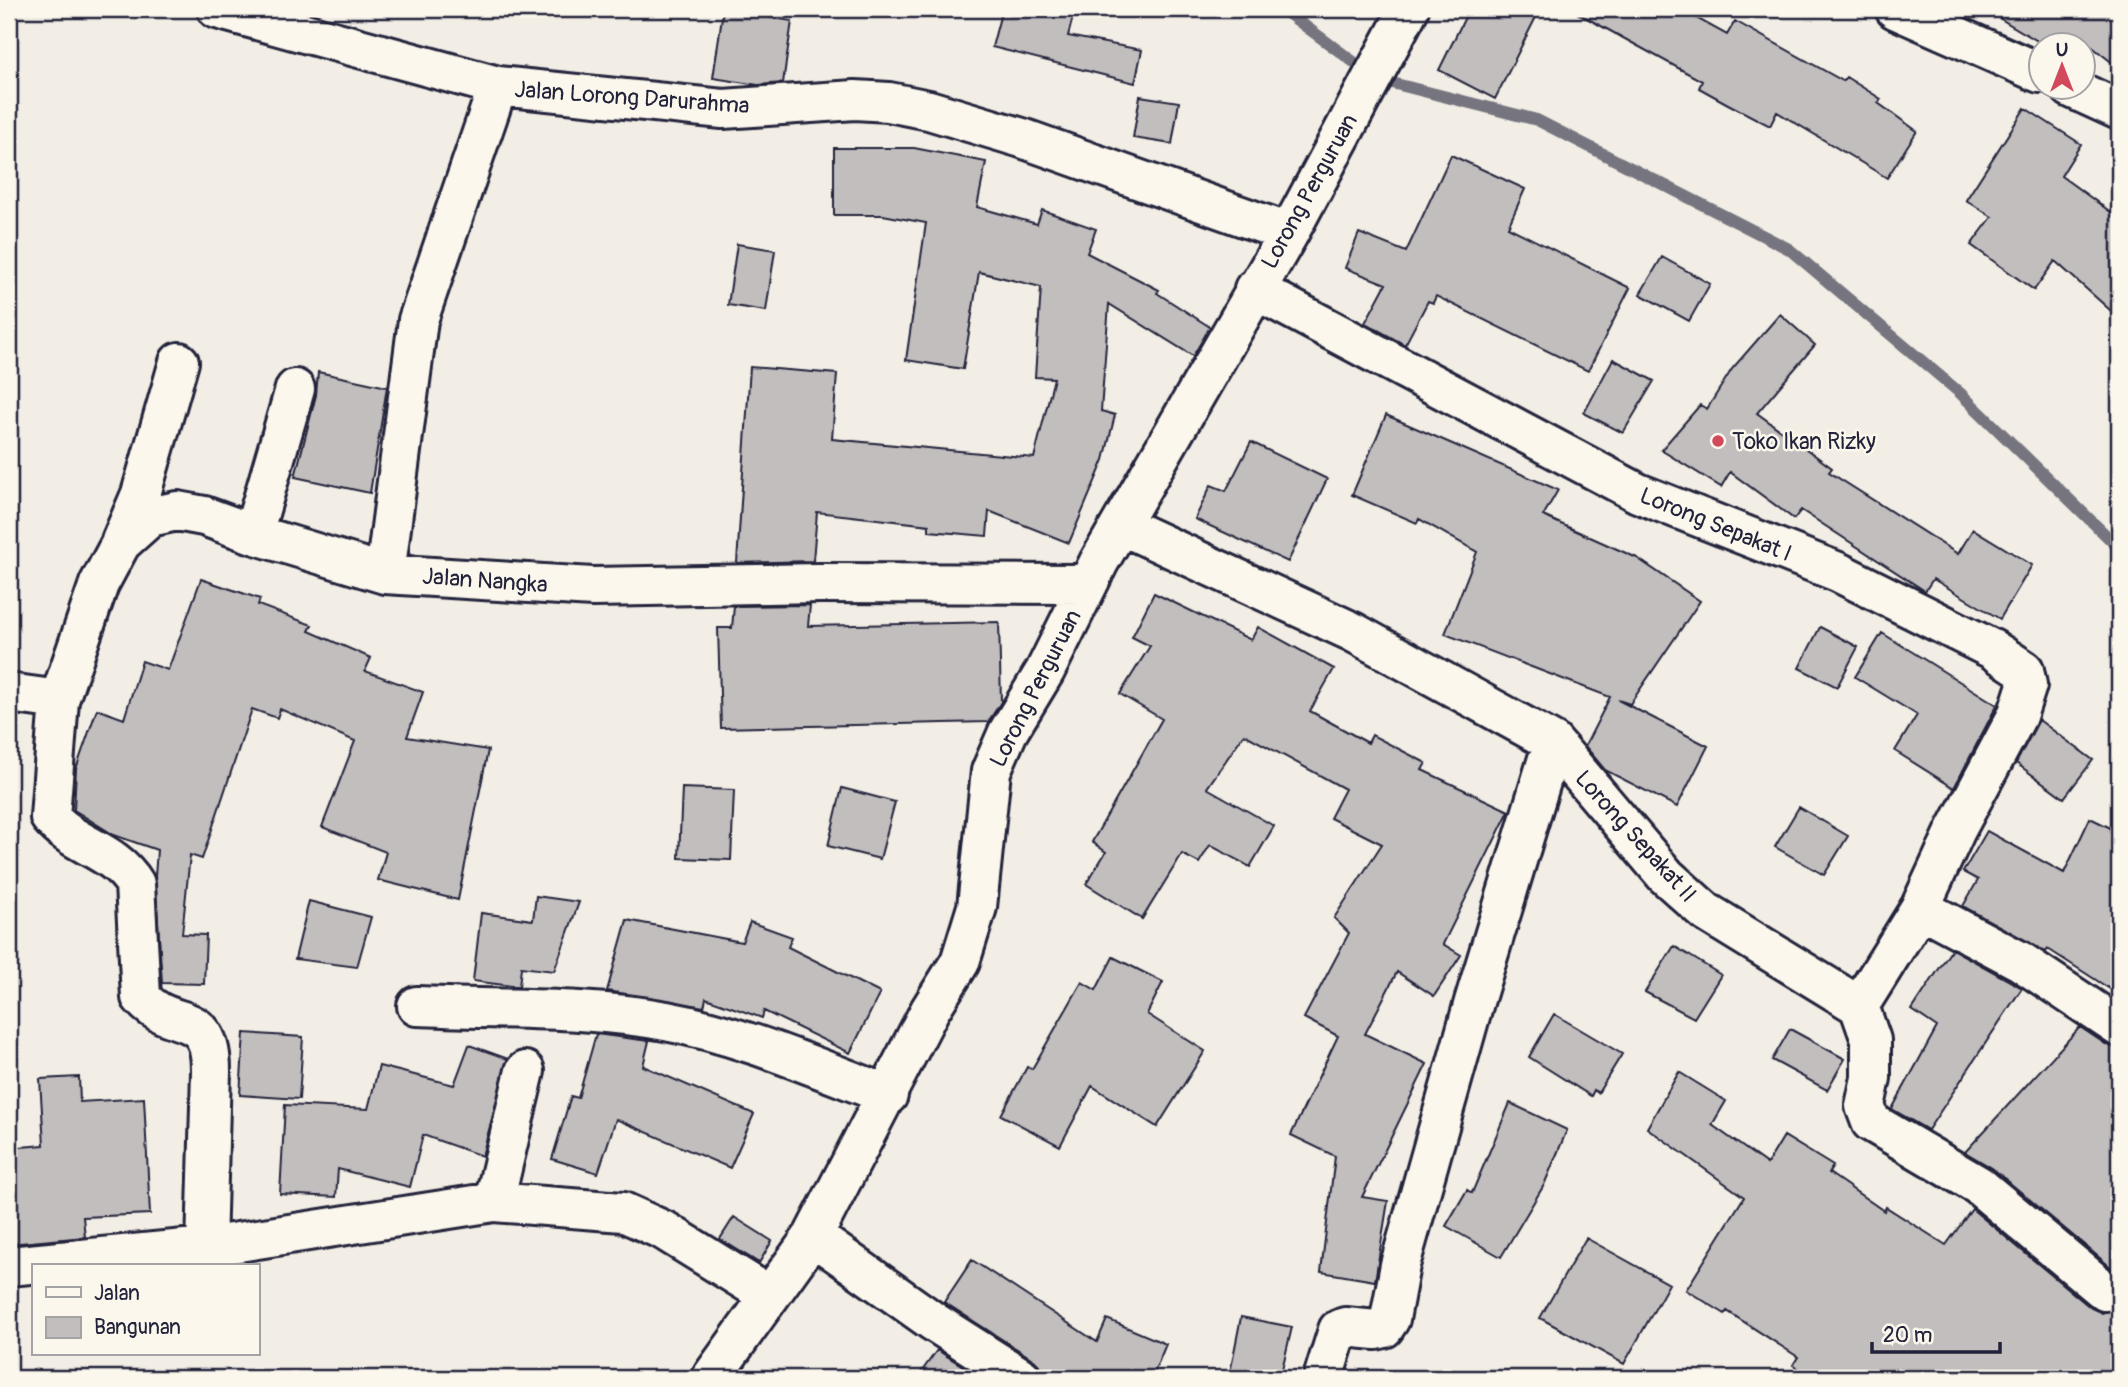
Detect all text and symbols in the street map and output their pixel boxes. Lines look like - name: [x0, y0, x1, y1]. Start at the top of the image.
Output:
- north arrow: [2026, 32, 2096, 102]
- text: U: [2056, 38, 2068, 62]
- street label: Jalan Lorong Darurahma: [513, 75, 751, 120]
- street label: Lorong Perguruan: [1255, 109, 1364, 274]
- place label: Toko Ikan Rizky: [1732, 427, 1876, 456]
- marker: Toko Ikan Rizky: [1710, 433, 1726, 449]
- street label: Lorong Sepakat I: [1636, 481, 1796, 568]
- street label: Jalan Nangka: [421, 562, 549, 599]
- street label: Lorong Perguruan: [983, 605, 1088, 772]
- street label: Lorong Sepakat II: [1569, 764, 1703, 908]
- legend: [32, 1264, 259, 1356]
- text: Jalan: [94, 1280, 140, 1307]
- scale bar: [1872, 1310, 2000, 1354]
- text: Bangunan: [94, 1314, 181, 1341]
- text: 20 m: [1883, 1322, 1932, 1349]

